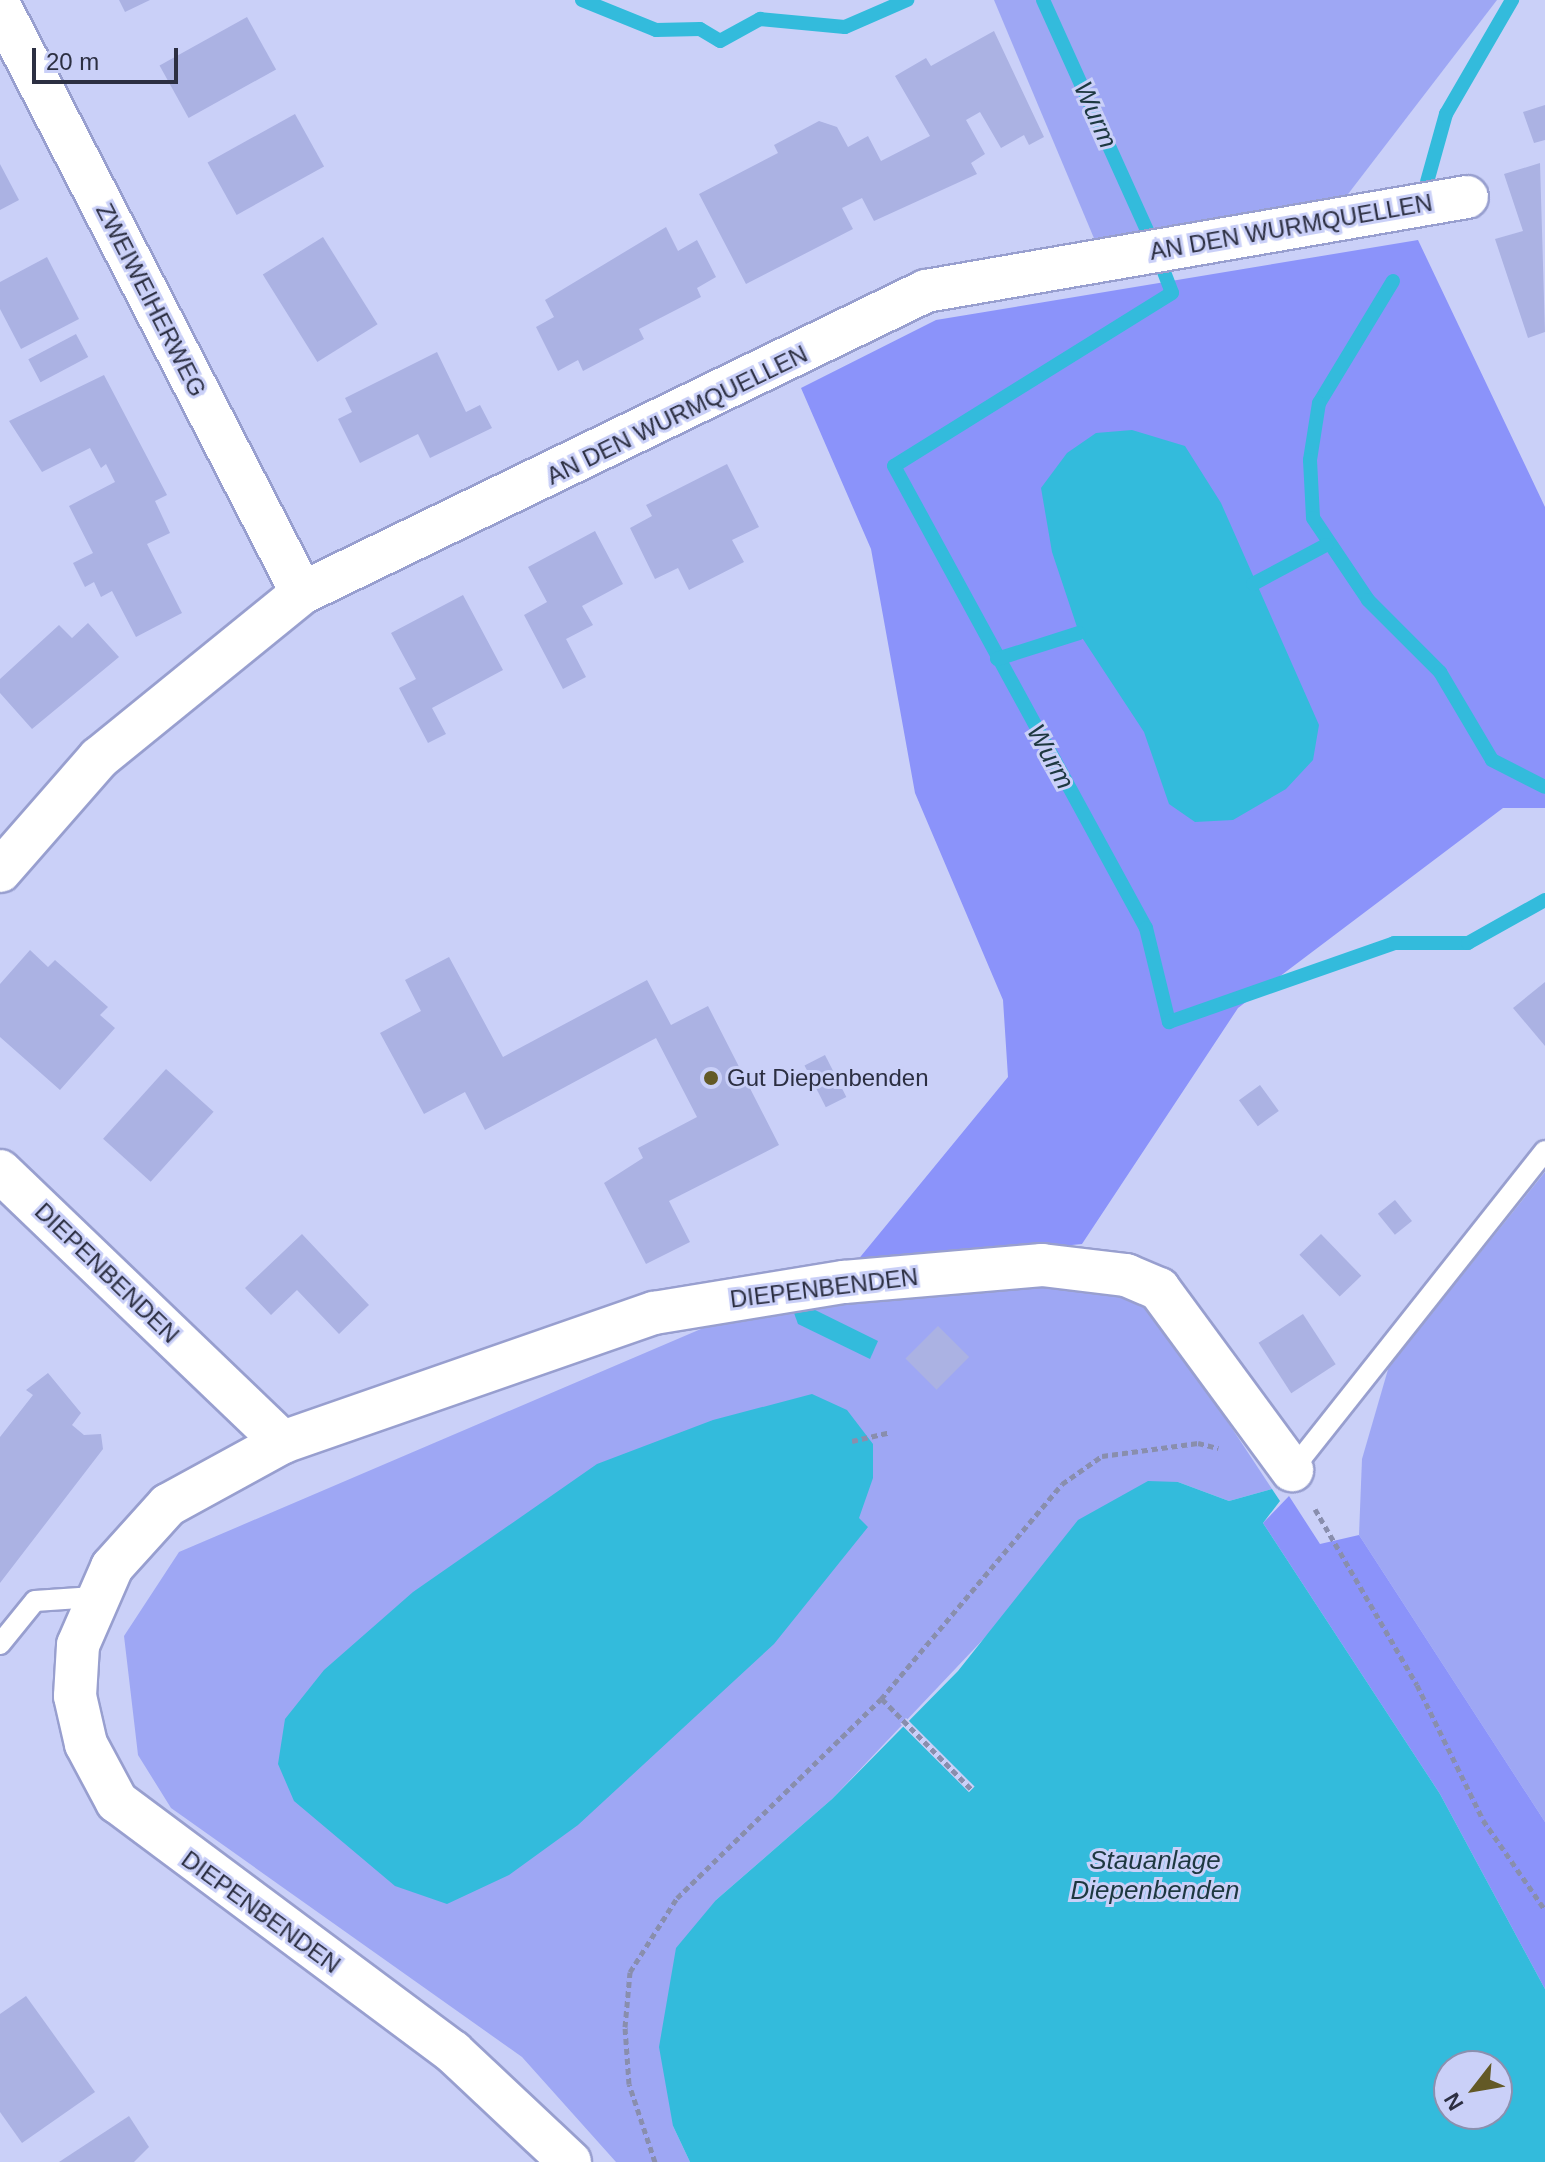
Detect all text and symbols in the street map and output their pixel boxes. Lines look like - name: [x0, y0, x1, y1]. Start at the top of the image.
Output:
- scale bar: [36, 32, 182, 82]
- text: 20 m: [46, 48, 99, 75]
- water label: Wurm: [1067, 77, 1123, 153]
- street label: AN DEN WURMQUELLEN: [1147, 188, 1435, 266]
- street label: ZWEIWEIHERWEG: [90, 199, 212, 401]
- street label: AN DEN WURMQUELLEN: [542, 339, 812, 491]
- water label: Wurm: [1020, 719, 1080, 795]
- place label: Gut Diepenbenden: [727, 1064, 928, 1092]
- marker: Gut Diepenbenden: [702, 1069, 720, 1087]
- street label: DIEPENBENDEN: [29, 1197, 185, 1349]
- street label: DIEPENBENDEN: [728, 1262, 920, 1314]
- street label: DIEPENBENDEN: [176, 1845, 346, 1979]
- water label: Stauanlage Diepenbenden: [1070, 1845, 1240, 1906]
- north arrow: [1433, 2050, 1513, 2130]
- text: N: [1439, 2088, 1469, 2115]

